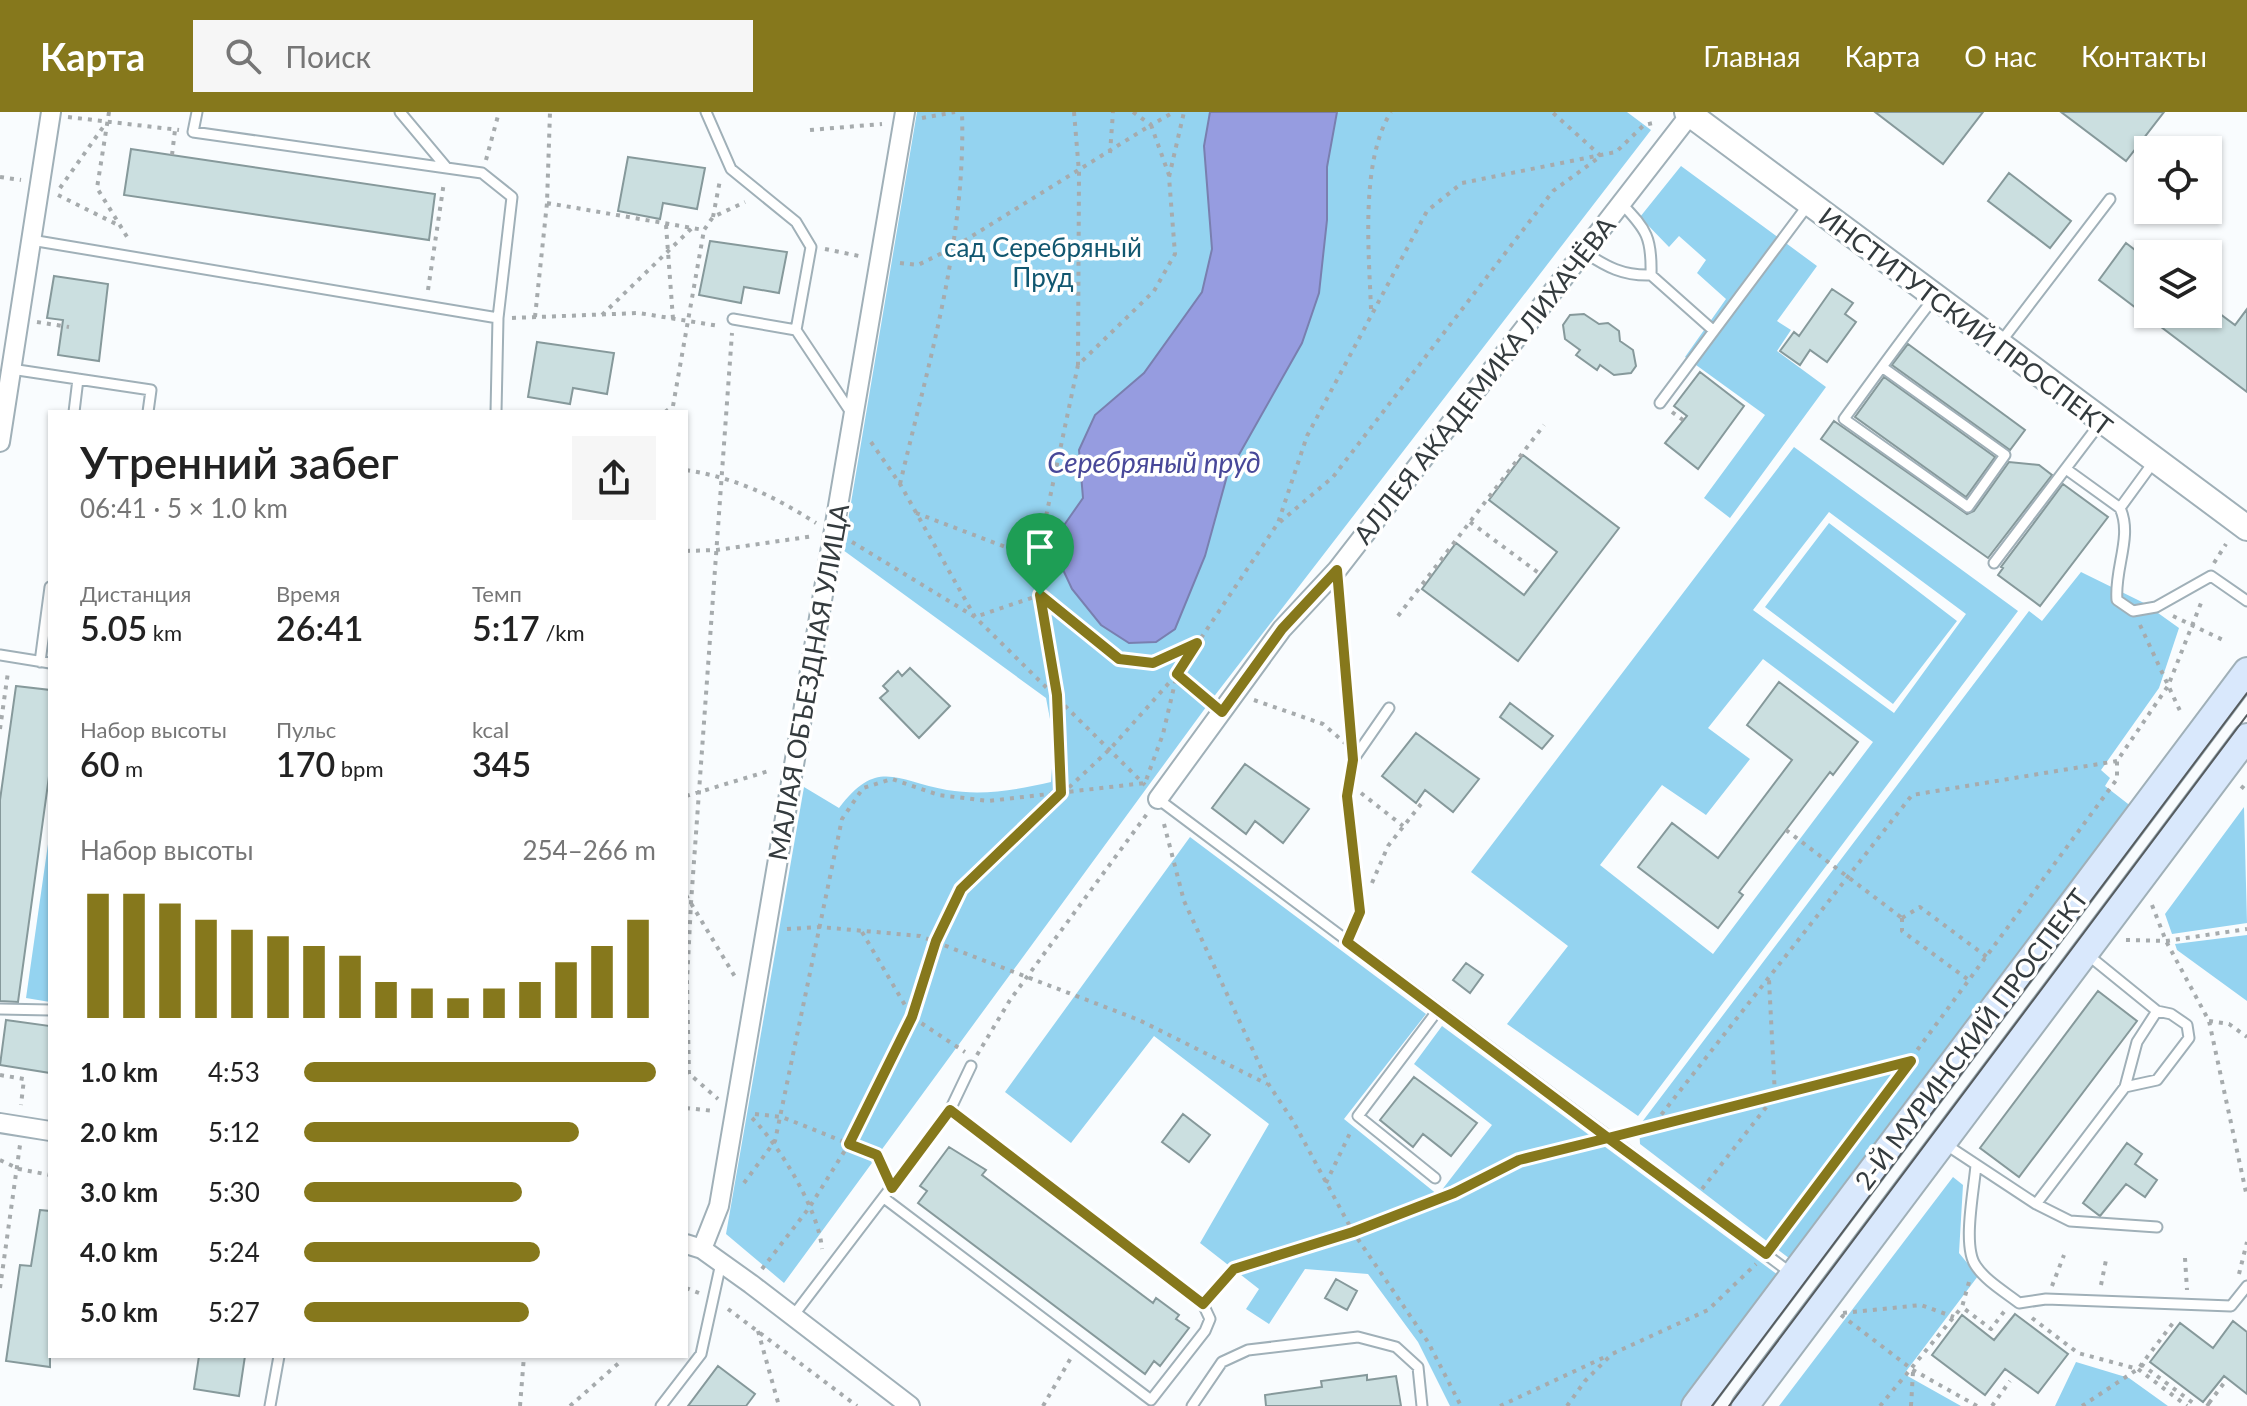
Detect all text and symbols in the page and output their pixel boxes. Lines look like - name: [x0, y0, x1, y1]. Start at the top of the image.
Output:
- search box: [193, 20, 753, 92]
- text: Карта: [40, 33, 145, 79]
- icon: search: [221, 34, 265, 78]
- text: Поиск: [285, 38, 371, 74]
- text: Главная: [1703, 39, 1801, 73]
- text: Карта: [1845, 39, 1920, 73]
- text: О нас: [1964, 39, 2037, 73]
- text: Контакты: [2081, 39, 2207, 73]
- map controls: [2134, 136, 2222, 328]
- button: locate: [2134, 136, 2222, 224]
- street label: ИНСТИТУТСКИЙ ПРОСПЕКТ: [1813, 200, 2119, 442]
- street label: АЛЛЕЯ АКАДЕМИКА ЛИХАЧЁВА: [1346, 210, 1622, 550]
- park label: сад Серебряный Пруд: [944, 231, 1142, 293]
- button: layers: [2134, 240, 2222, 328]
- text: Утренний забег: [80, 436, 399, 488]
- button: share: [572, 436, 656, 520]
- water label: Серебряный пруд: [1047, 445, 1261, 479]
- text: 06:41 · 5 × 1.0 km: [80, 492, 288, 524]
- street label: МАЛАЯ ОБЪЕЗДНАЯ УЛИЦА: [761, 501, 855, 863]
- pin: [1006, 513, 1074, 595]
- icon: arrive: [1018, 525, 1062, 569]
- text: Дистанция: [80, 580, 191, 607]
- text: Время: [276, 580, 340, 607]
- text: Темп: [472, 580, 522, 607]
- text: 5.05: [80, 607, 147, 648]
- text: 26:41: [276, 607, 364, 648]
- text: 5:17: [472, 607, 540, 648]
- text: km: [147, 619, 182, 646]
- text: /km: [540, 619, 585, 646]
- text: Набор высоты: [80, 716, 227, 743]
- text: Пульс: [276, 716, 336, 743]
- text: kcal: [472, 716, 509, 743]
- text: 60: [80, 743, 119, 784]
- text: 170: [276, 743, 335, 784]
- text: 345: [472, 743, 531, 784]
- text: m: [119, 755, 143, 782]
- text: bpm: [335, 755, 384, 782]
- text: Набор высоты: [80, 834, 254, 866]
- text: 254–266 m: [522, 834, 656, 866]
- street label: 2-Й МУРИНСКИЙ ПРОСПЕКТ: [1847, 882, 2095, 1196]
- text: 1.0 km: [80, 1056, 158, 1088]
- text: 4:53: [208, 1056, 260, 1088]
- text: 2.0 km: [80, 1116, 158, 1148]
- text: 5:12: [208, 1116, 260, 1148]
- text: 3.0 km: [80, 1176, 158, 1208]
- text: 5:30: [208, 1176, 260, 1208]
- text: 4.0 km: [80, 1236, 158, 1268]
- text: 5:24: [208, 1236, 260, 1268]
- text: 5.0 km: [80, 1296, 158, 1328]
- text: 5:27: [208, 1296, 260, 1328]

